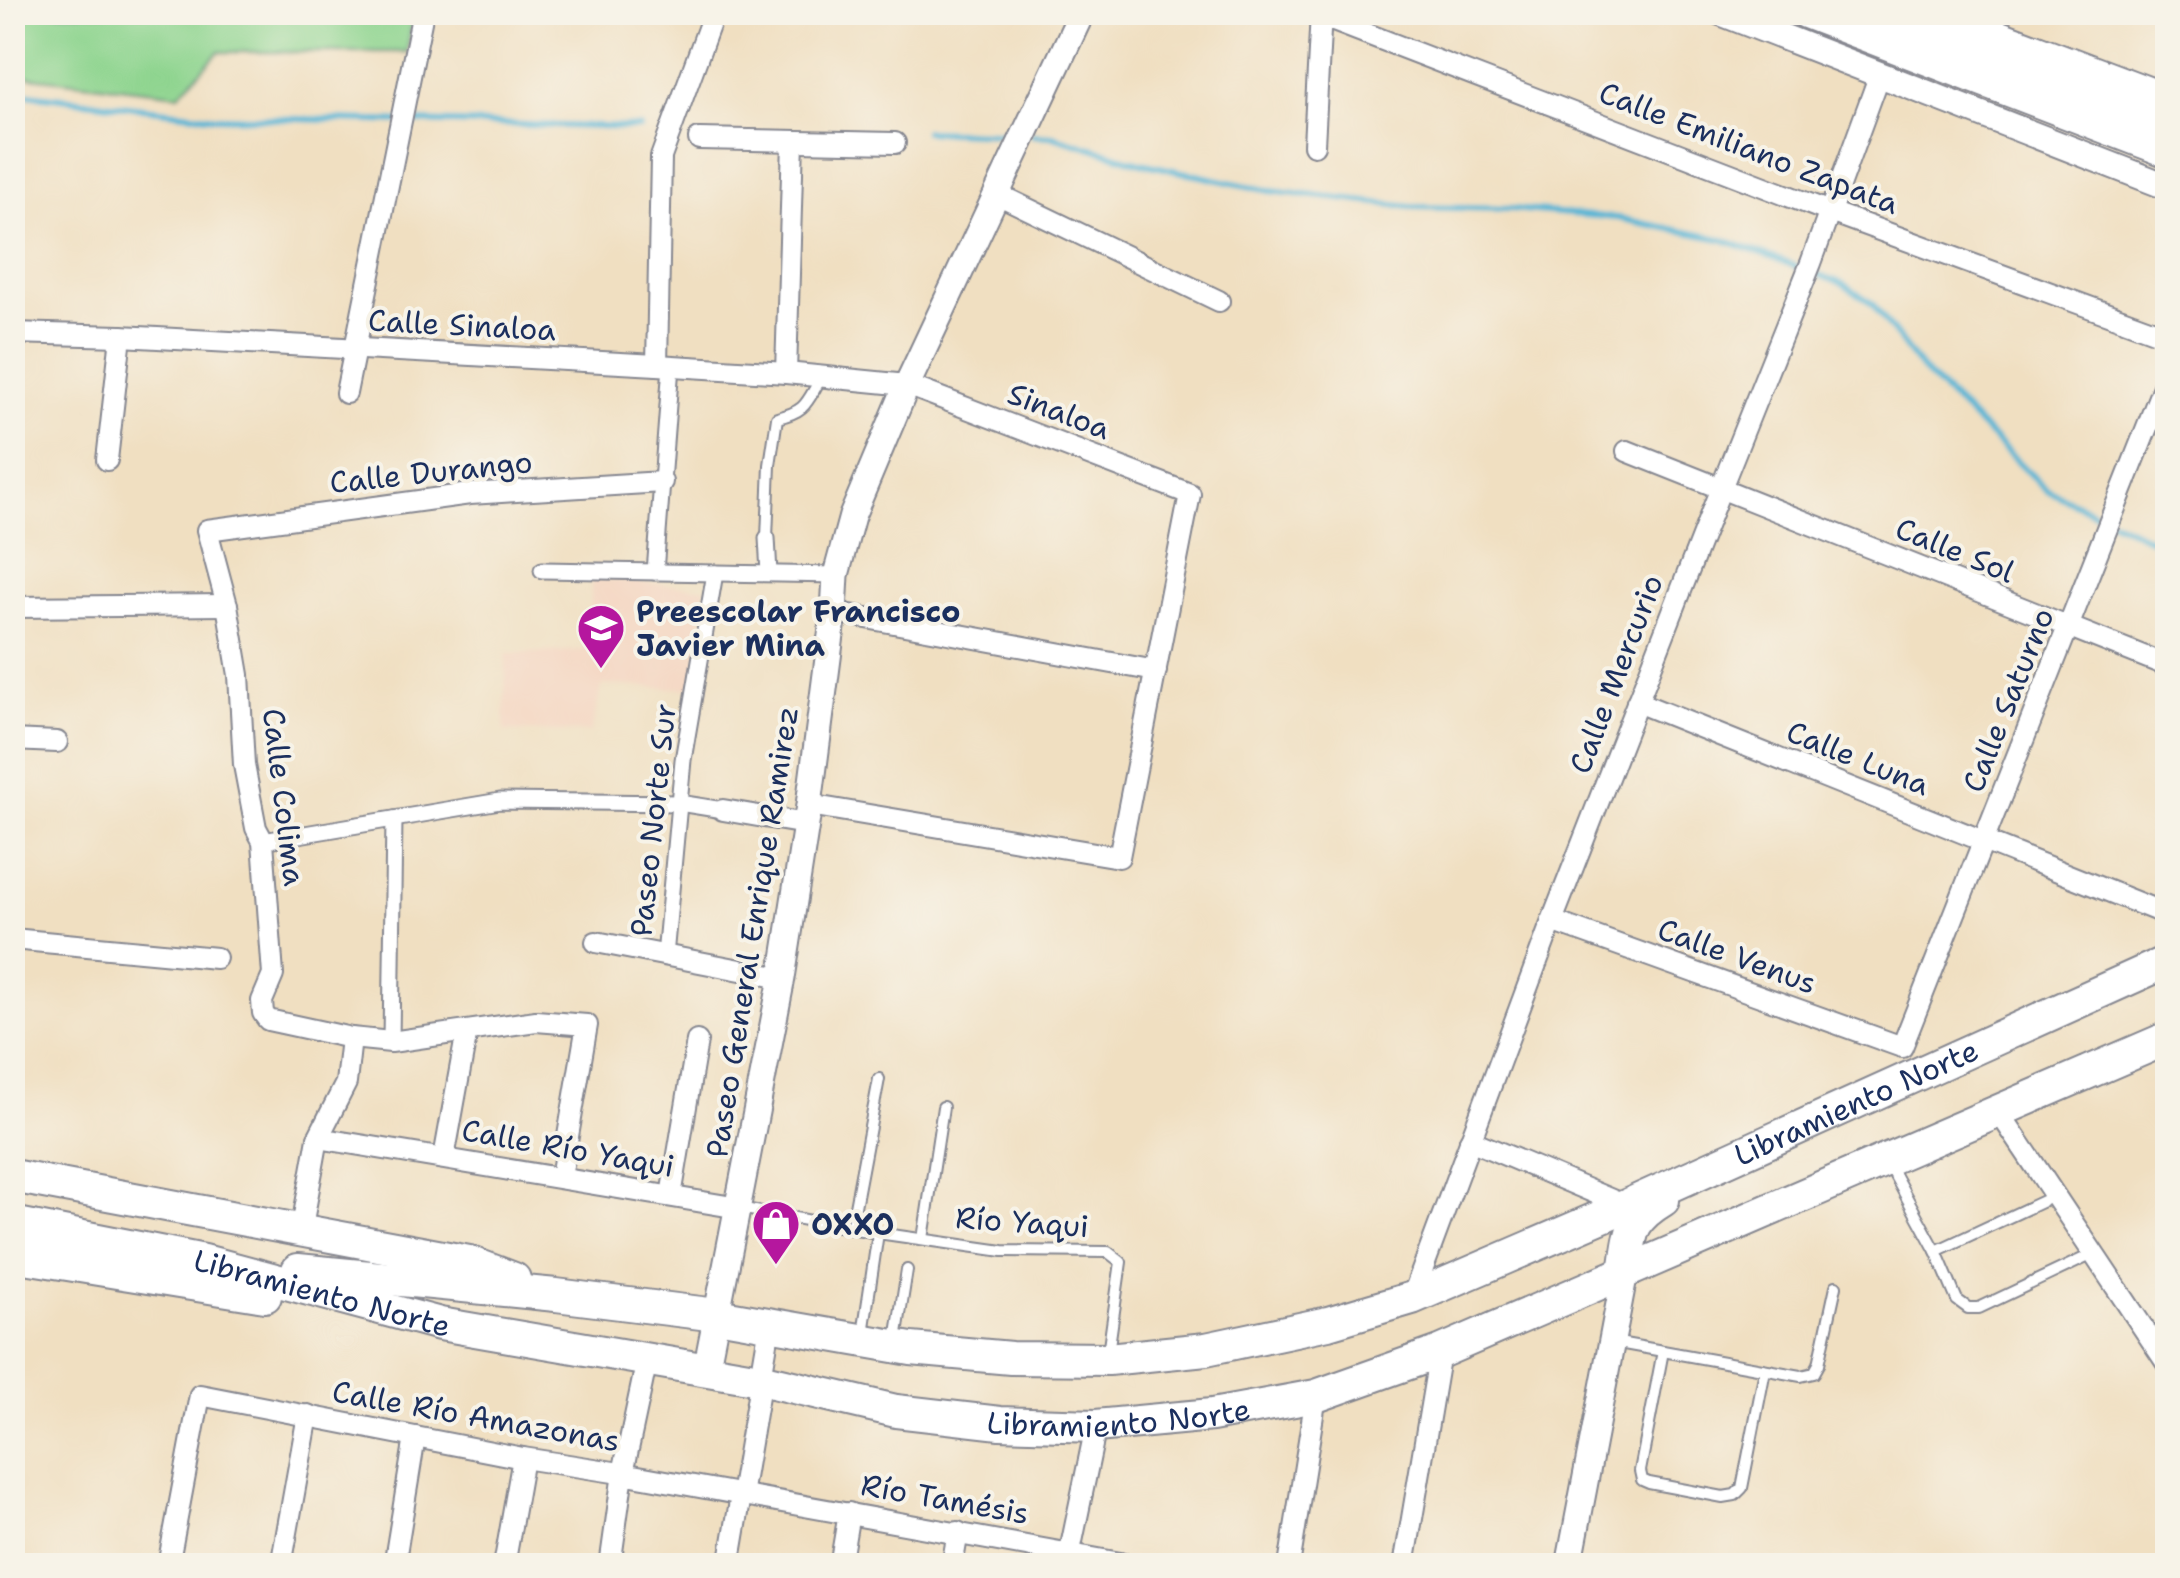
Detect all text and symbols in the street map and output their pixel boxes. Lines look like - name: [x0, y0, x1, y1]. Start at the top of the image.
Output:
- street label: Calle Emiliano Zapata: [1593, 72, 1905, 224]
- street label: Calle Sinaloa: [367, 300, 557, 350]
- street label: Sinaloa: [1002, 373, 1117, 449]
- street label: Calle Durango: [328, 441, 534, 503]
- street label: Calle Sol: [1889, 508, 2021, 592]
- street label: Calle Mercurio: [1559, 569, 1673, 779]
- place label: Preescolar Francisco Javier Mina: [636, 591, 961, 666]
- school or university icon: Preescolar Francisco Javier Mina: [575, 602, 627, 670]
- street label: Calle Saturno: [1952, 602, 2064, 798]
- street label: Paseo Norte Sur: [620, 701, 686, 939]
- street label: Paseo General Enrique Ramirez: [696, 703, 808, 1161]
- street label: Calle Colima: [253, 706, 315, 888]
- street label: Calle Luna: [1780, 711, 1936, 805]
- street label: Calle Venus: [1652, 908, 1822, 1004]
- street label: Libramiento Norte: [1727, 1029, 1985, 1175]
- street label: Calle Río Yaqui: [459, 1109, 677, 1187]
- street label: Río Yaqui: [954, 1197, 1090, 1247]
- shop icon: OXXO: [750, 1198, 802, 1266]
- place label: OXXO: [811, 1204, 895, 1245]
- street label: Libramiento Norte: [190, 1239, 453, 1346]
- street label: Calle Río Amazonas: [329, 1371, 623, 1461]
- street label: Libramiento Norte: [985, 1388, 1253, 1447]
- street label: Río Tamésis: [858, 1464, 1032, 1534]

